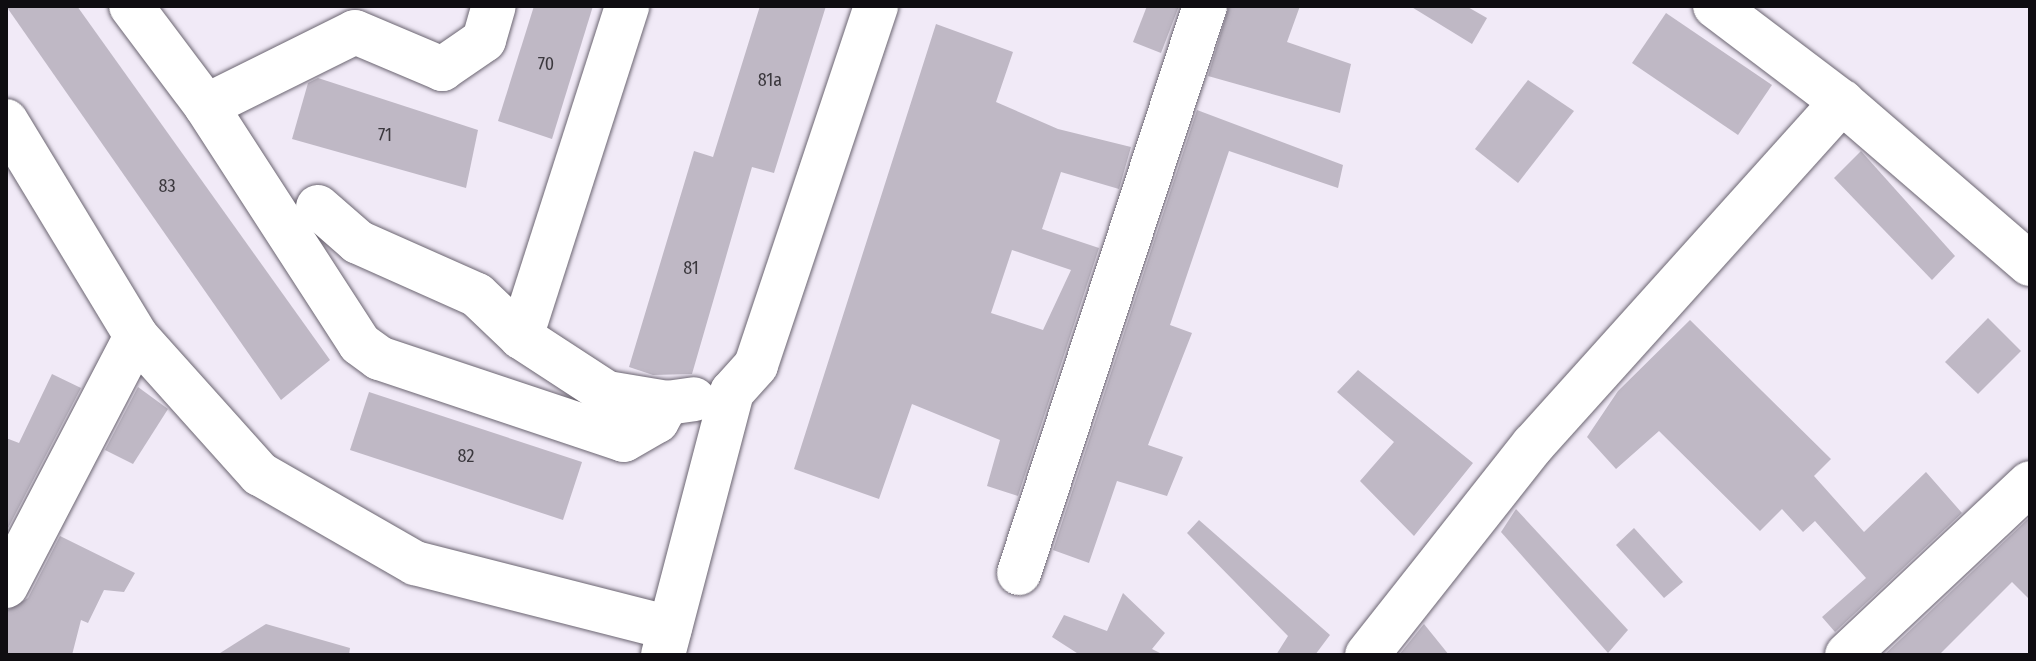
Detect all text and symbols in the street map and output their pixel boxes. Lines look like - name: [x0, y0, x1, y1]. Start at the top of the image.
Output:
- house number: 70: [538, 53, 554, 75]
- house number: 81a: [758, 69, 782, 91]
- house number: 71: [378, 124, 392, 146]
- house number: 83: [158, 175, 176, 197]
- house number: 81: [683, 257, 699, 279]
- house number: 82: [458, 445, 474, 467]

